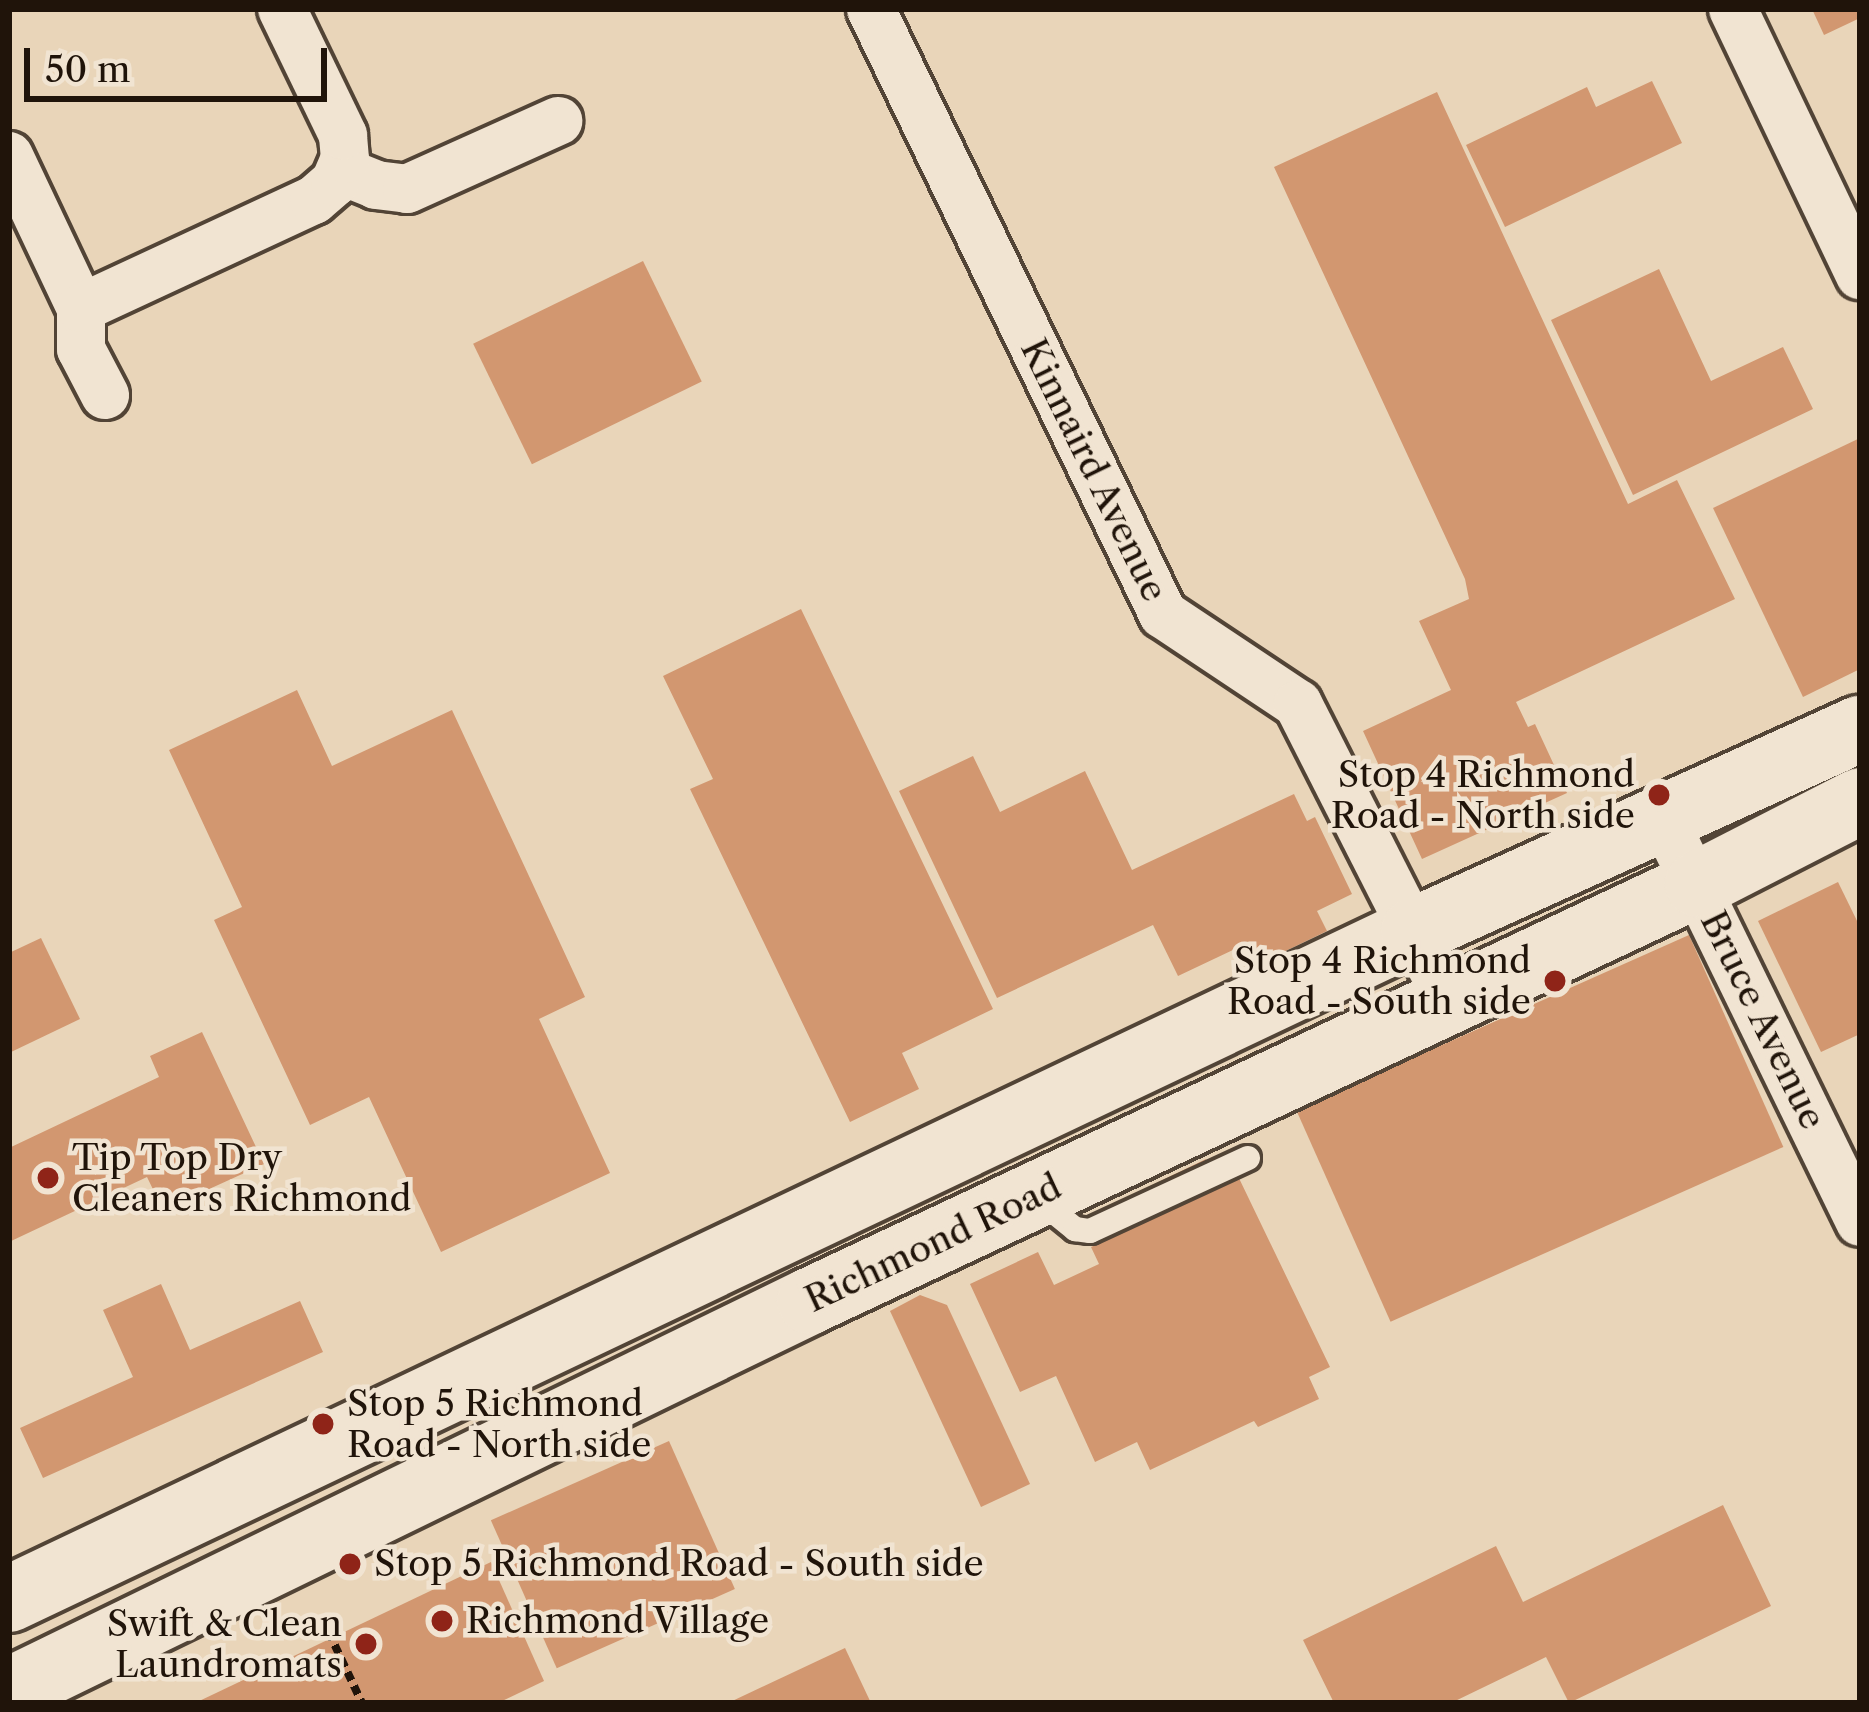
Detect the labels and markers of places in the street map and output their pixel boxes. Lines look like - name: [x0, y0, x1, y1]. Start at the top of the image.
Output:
- place label: Stop 4 Richmond Road - North side: [1331, 752, 1635, 837]
- marker: Stop 4 Richmond Road - North side: [1646, 782, 1672, 808]
- place label: Stop 4 Richmond Road - South side: [1227, 938, 1531, 1023]
- marker: Stop 4 Richmond Road - South side: [1542, 968, 1568, 994]
- place label: Tip Top Dry Cleaners Richmond: [72, 1135, 411, 1220]
- marker: Tip Top Dry Cleaners Richmond: [35, 1165, 61, 1191]
- place label: Stop 5 Richmond Road - North side: [347, 1381, 651, 1466]
- marker: Stop 5 Richmond Road - North side: [310, 1411, 336, 1437]
- place label: Stop 5 Richmond Road - South side: [374, 1542, 984, 1586]
- marker: Stop 5 Richmond Road - South side: [337, 1551, 363, 1577]
- place label: Richmond Village: [466, 1599, 771, 1643]
- place label: Swift & Clean Laundromats: [107, 1601, 342, 1686]
- marker: Richmond Village: [429, 1608, 455, 1634]
- marker: Swift & Clean Laundromats: [353, 1631, 379, 1657]

